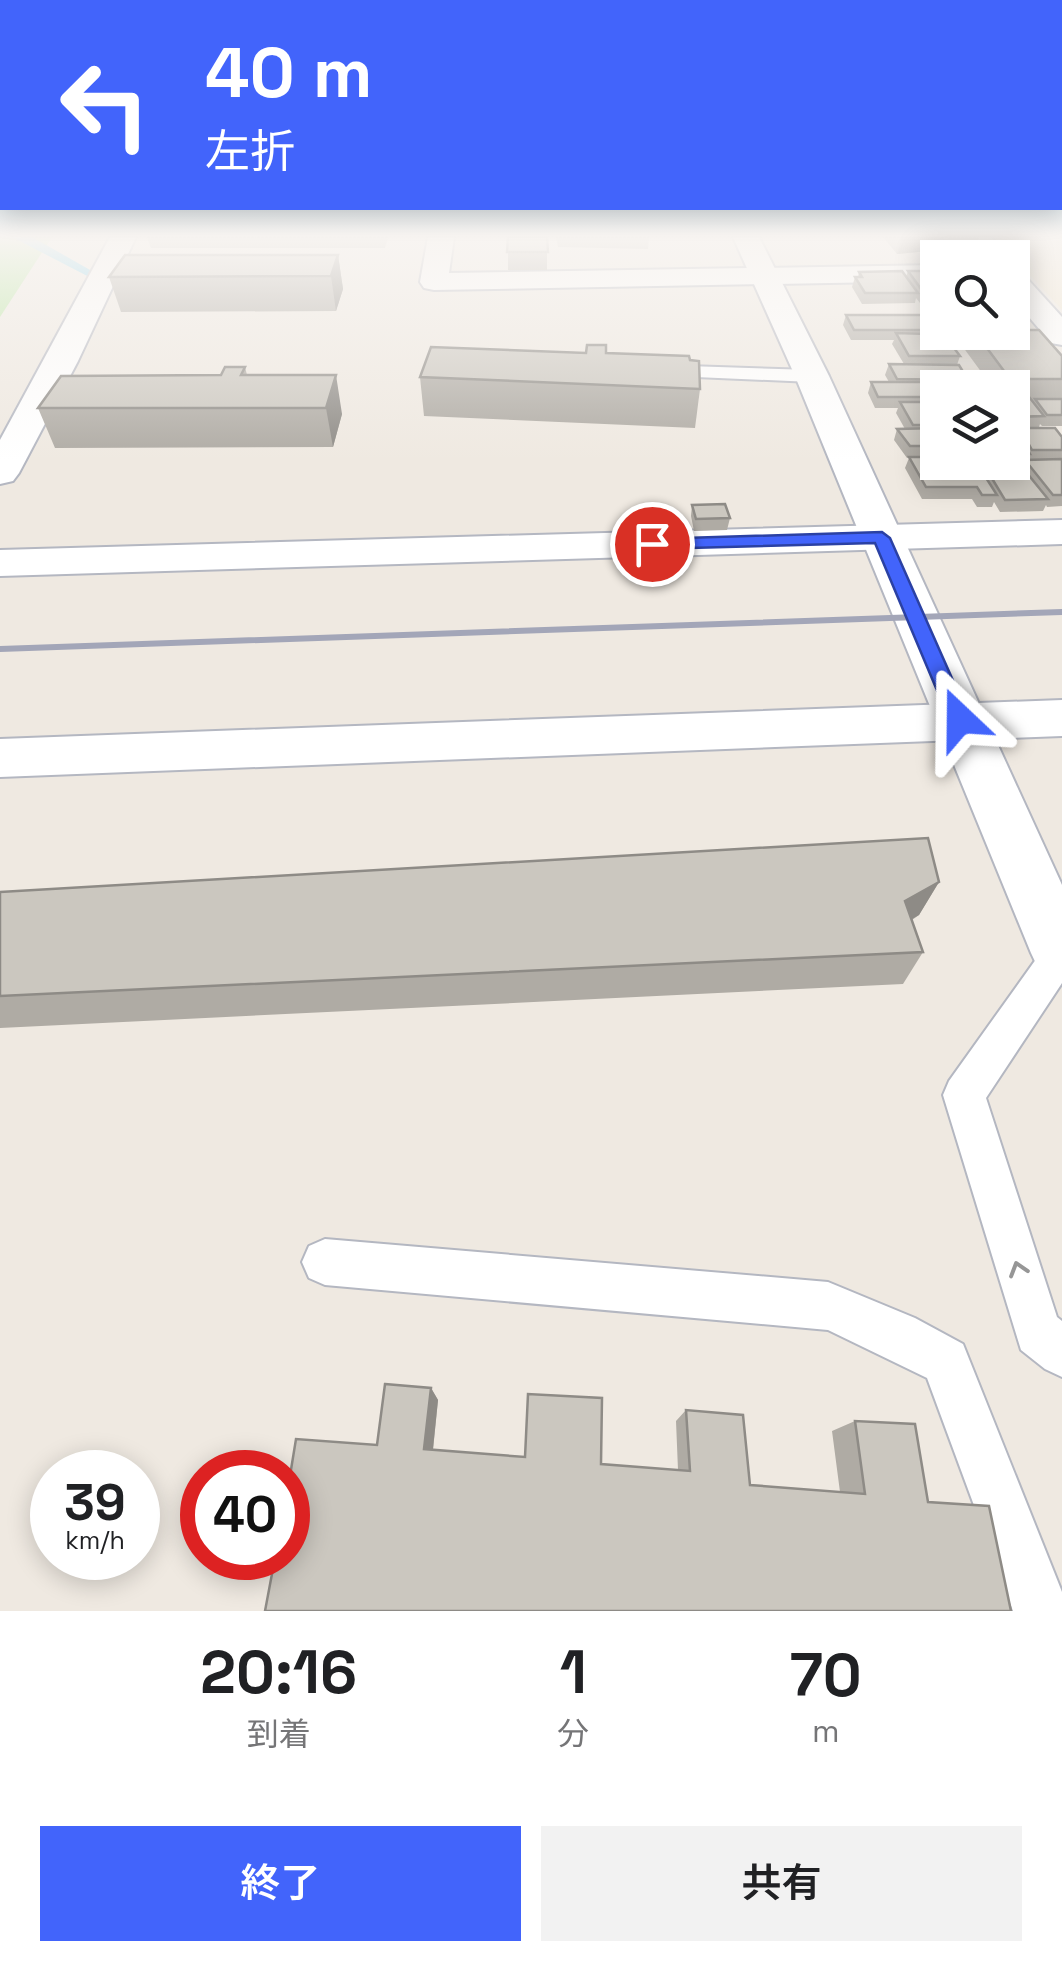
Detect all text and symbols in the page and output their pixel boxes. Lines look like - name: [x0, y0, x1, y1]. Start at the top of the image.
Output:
- text: 40 m: [205, 28, 372, 117]
- icon: left: [40, 40, 170, 170]
- text: 左折: [205, 123, 295, 180]
- map controls: [920, 240, 1030, 480]
- button: search: [920, 240, 1030, 350]
- button: layers: [920, 370, 1030, 480]
- pin: [610, 502, 695, 587]
- icon: arrive: [625, 517, 680, 572]
- position arrow: [908, 667, 1012, 771]
- one-way arrow: [1010, 1261, 1030, 1278]
- speed limit sign: 40: [180, 1450, 310, 1580]
- text: 39: [64, 1471, 126, 1535]
- text: km/h: [65, 1524, 125, 1556]
- text: 20:16: [200, 1634, 357, 1711]
- text: 1: [560, 1634, 587, 1711]
- text: 70: [790, 1637, 862, 1714]
- text: m: [812, 1711, 839, 1751]
- text: 到着: [247, 1714, 311, 1754]
- text: 分: [557, 1714, 589, 1754]
- button: 終了: [40, 1826, 521, 1941]
- button: 共有: [541, 1826, 1022, 1941]

